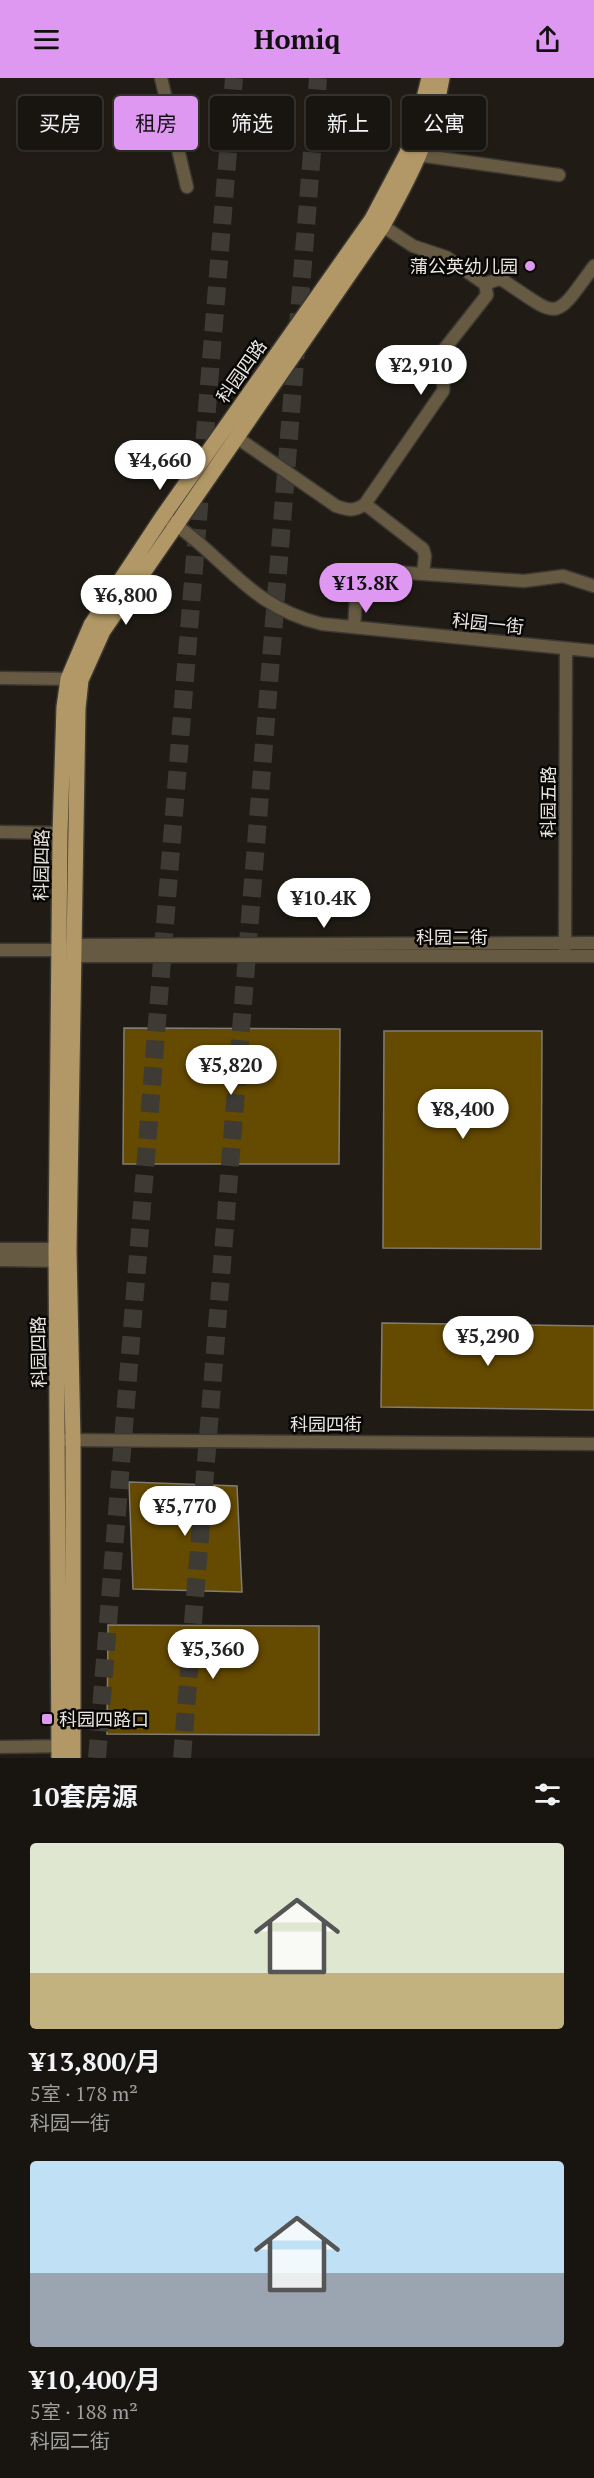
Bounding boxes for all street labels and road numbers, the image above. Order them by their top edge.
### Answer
street label: 科园四路 [211,335,271,407]
street label: 科园一街 [451,607,525,639]
street label: 科园五路 [536,766,560,838]
street label: 科园四路 [28,829,54,901]
street label: 科园二街 [416,925,488,949]
street label: 科园四路 [25,1316,51,1388]
street label: 科园四街 [290,1412,362,1436]

